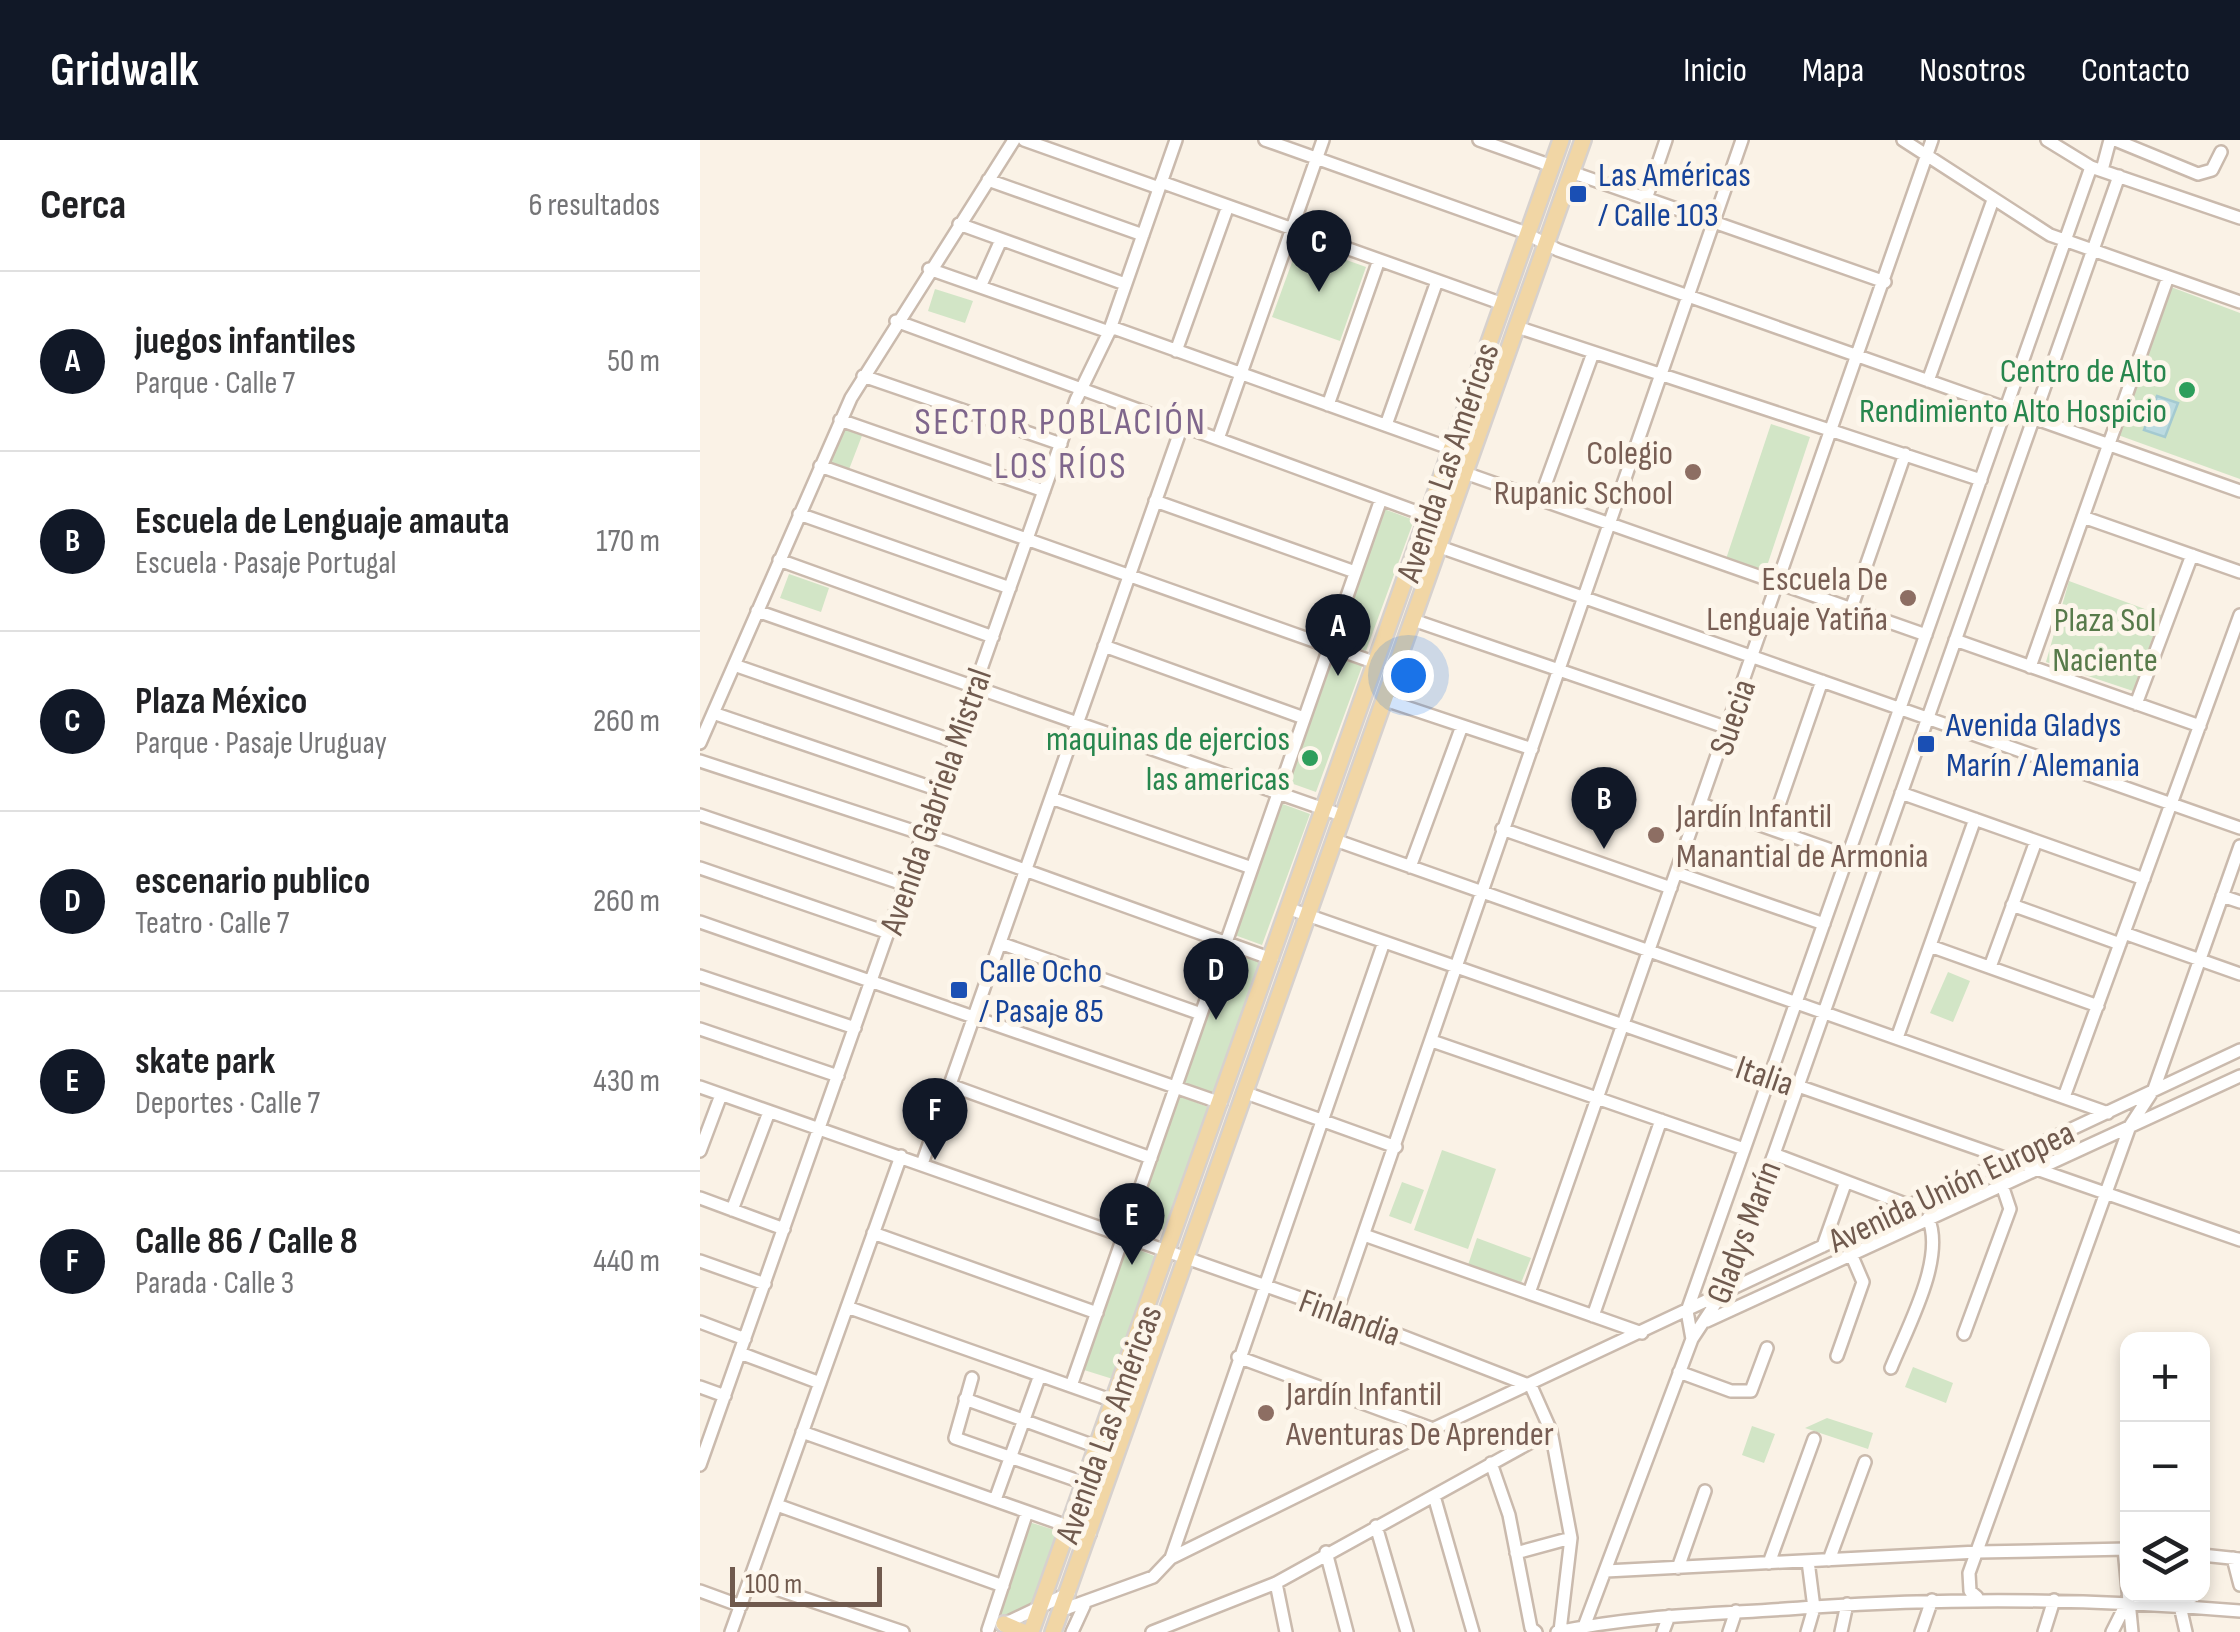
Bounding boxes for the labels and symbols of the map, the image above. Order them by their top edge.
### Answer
place label: Las Américas / Calle 103 [1598,154,1751,237]
marker: Las Américas / Calle 103 [1567,183,1589,205]
pin: C [1286,210,1352,292]
street label: Avenida Las Américas [1387,337,1509,589]
place label: Centro de Alto Rendimiento Alto Hospicio [1859,350,2167,433]
marker: Centro de Alto Rendimiento Alto Hospicio [2176,379,2198,401]
district label: SECTOR POBLACIÓN LOS RÍOS [915,400,1207,489]
place label: Colegio Rupanic School [1494,432,1673,515]
marker: Colegio Rupanic School [1682,461,1704,483]
place label: Escuela De Lenguaje Yatiña [1706,558,1888,641]
marker: Escuela De Lenguaje Yatiña [1897,587,1919,609]
pin: A [1306,594,1370,676]
park label: Plaza Sol Naciente [2052,599,2158,682]
your location [1383,650,1434,701]
street label: Avenida Gabriela Mistral [870,663,1002,941]
street label: Suecia [1700,674,1766,761]
place label: Avenida Gladys Marín / Alemania [1945,704,2140,787]
place label: maquinas de ejercios las americas [1046,718,1290,801]
marker: Avenida Gladys Marín / Alemania [1915,733,1937,755]
marker: maquinas de ejercios las americas [1299,747,1321,769]
pin: B [1572,766,1636,849]
place label: Jardín Infantil Manantial de Armonia [1675,795,1929,878]
marker: Jardín Infantil Manantial de Armonia [1645,824,1667,846]
pin: D [1184,938,1248,1020]
place label: Calle Ocho / Pasaje 85 [979,950,1104,1033]
marker: Calle Ocho / Pasaje 85 [948,979,970,1001]
street label: Italia [1730,1047,1799,1106]
pin: F [902,1078,968,1160]
street label: Avenida Unión Europea [1821,1112,2081,1263]
street label: Gladys Marín [1698,1155,1791,1310]
pin: E [1100,1182,1164,1265]
street label: Finlandia [1293,1280,1406,1357]
street label: Avenida Las Américas [1046,1300,1172,1550]
place label: Jardín Infantil Aventuras De Aprender [1285,1373,1554,1456]
marker: Jardín Infantil Aventuras De Aprender [1255,1402,1277,1424]
scale bar [730,1562,882,1606]

